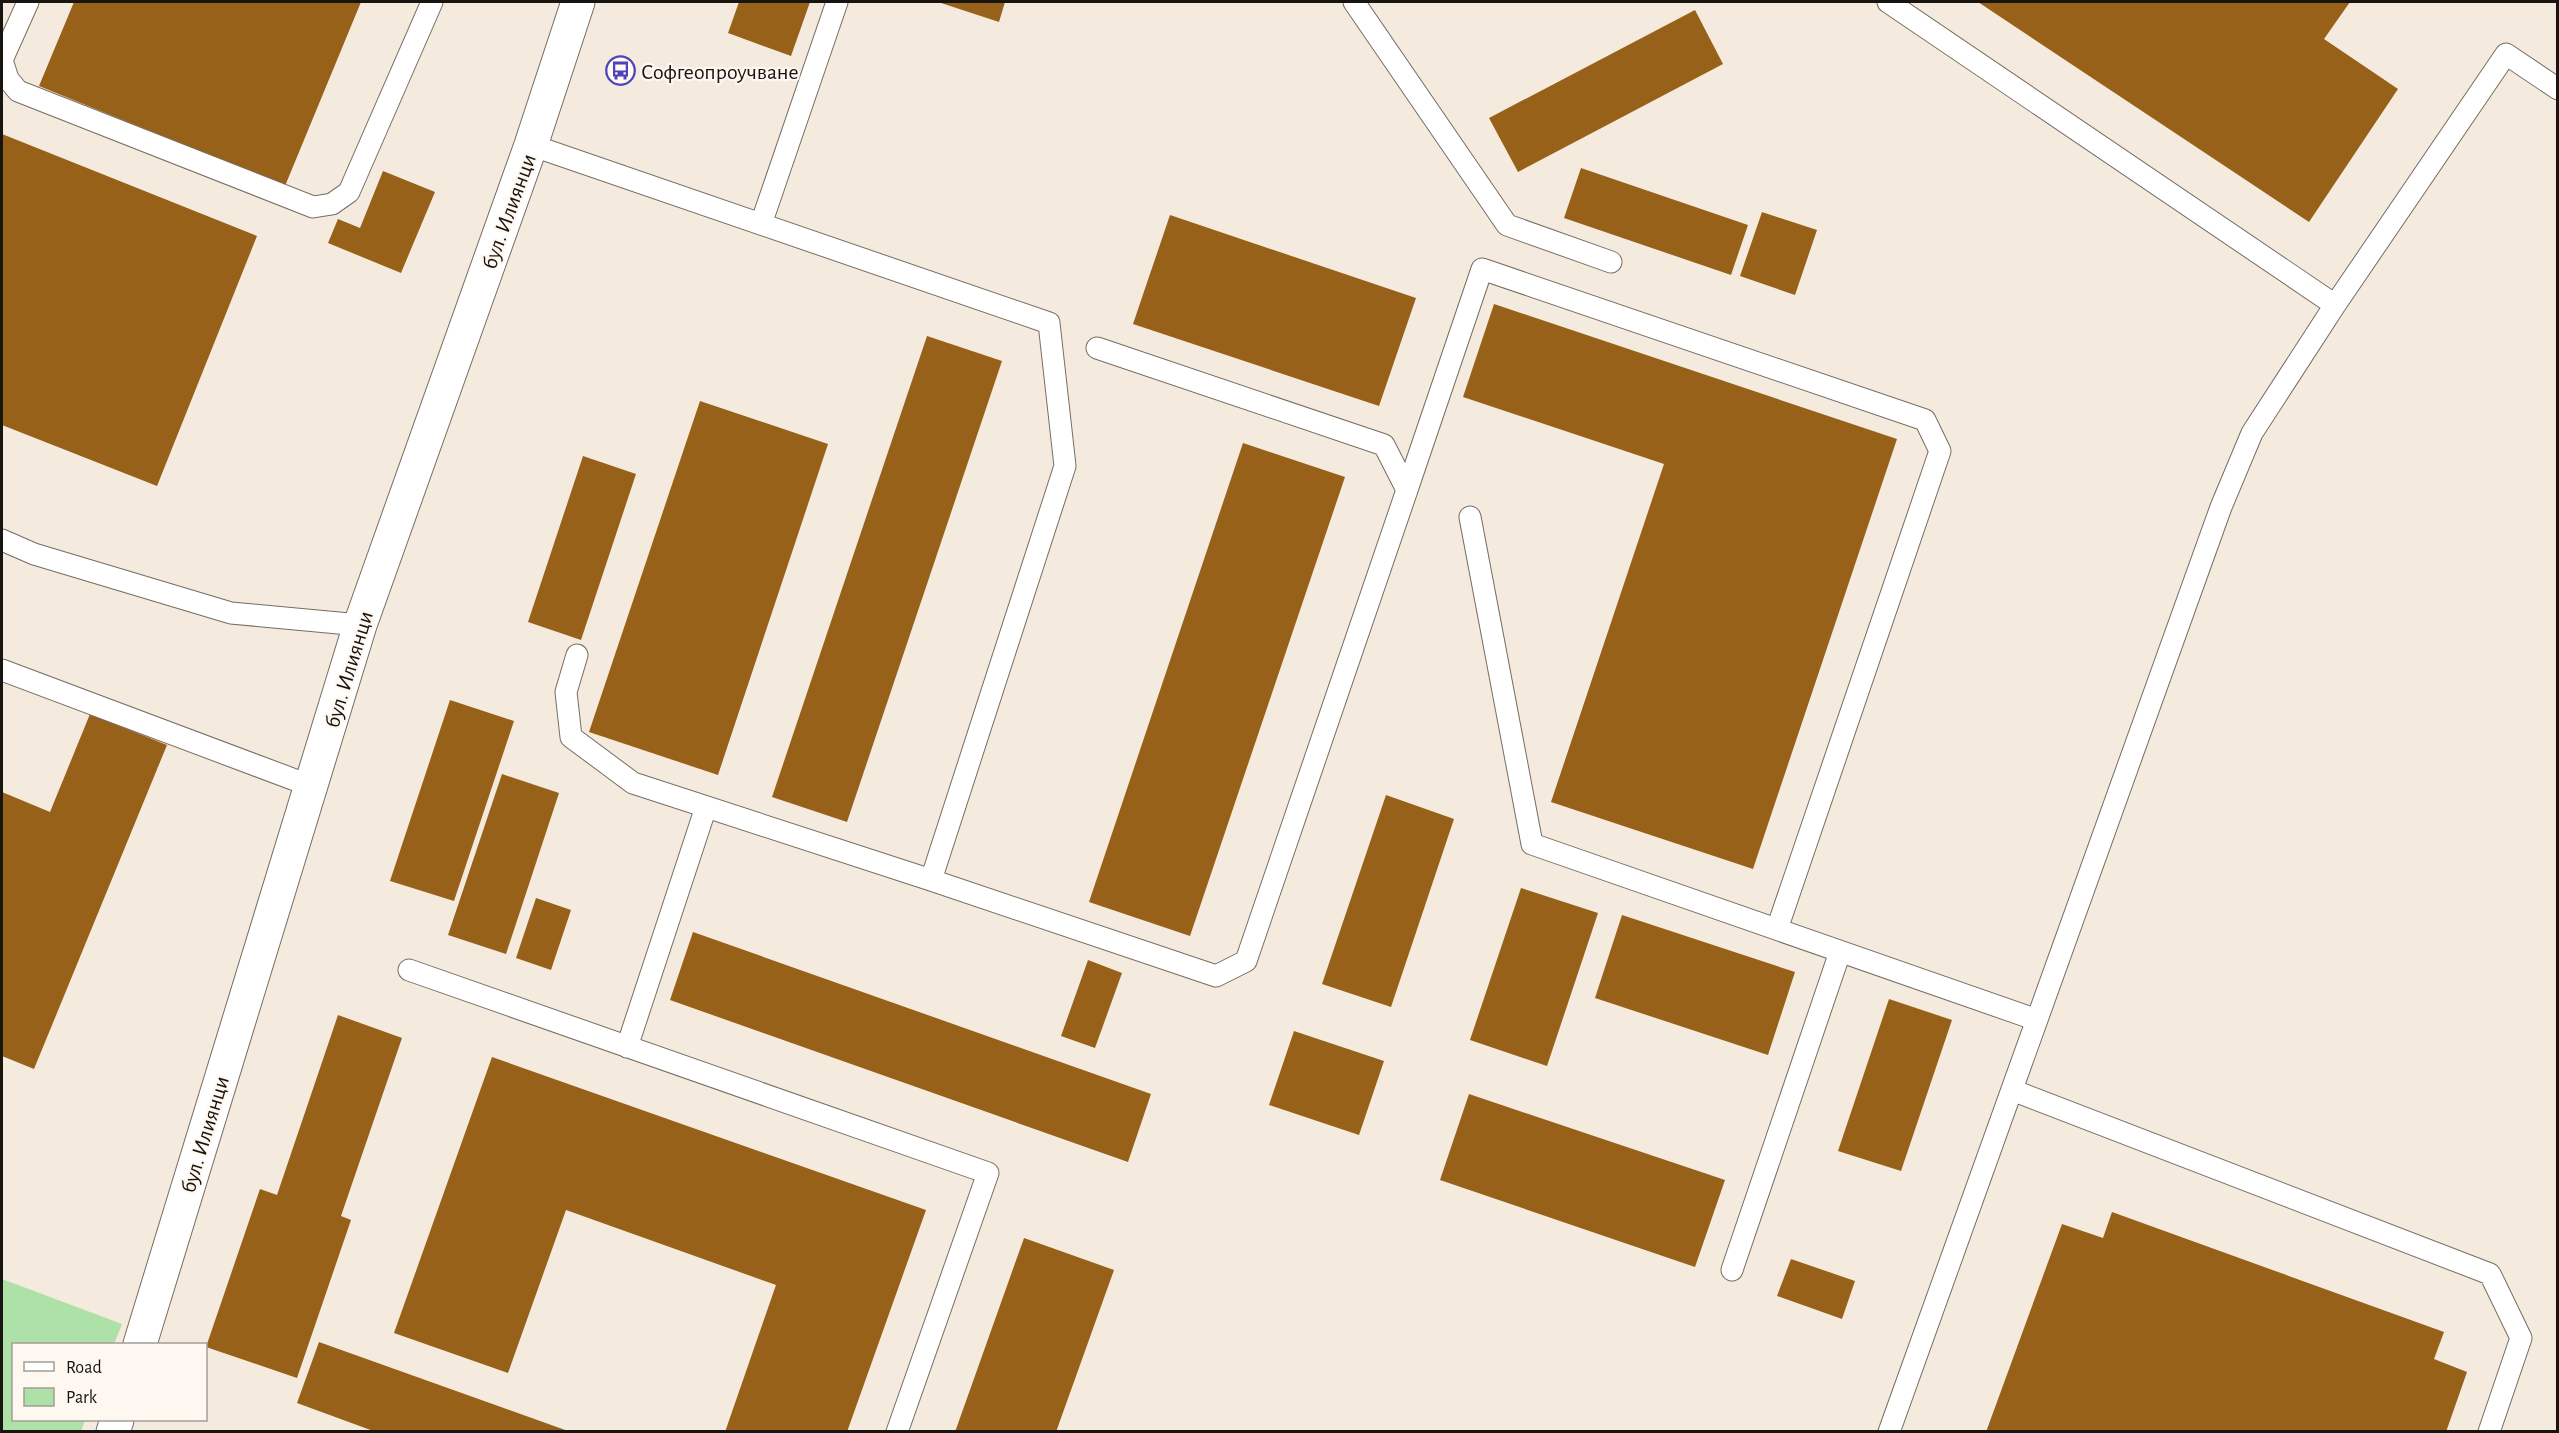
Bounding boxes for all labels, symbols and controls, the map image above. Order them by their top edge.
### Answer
bus stop icon: Софгеопроучване [604,55,636,87]
place label: Софгеопроучване [641,61,799,83]
street label: бул. Илиянци [478,151,540,272]
street label: бул. Илиянци [321,608,377,730]
street label: бул. Илиянци [177,1073,233,1195]
legend [12,1343,207,1421]
text: Road [66,1359,102,1377]
text: Park [66,1389,98,1407]

